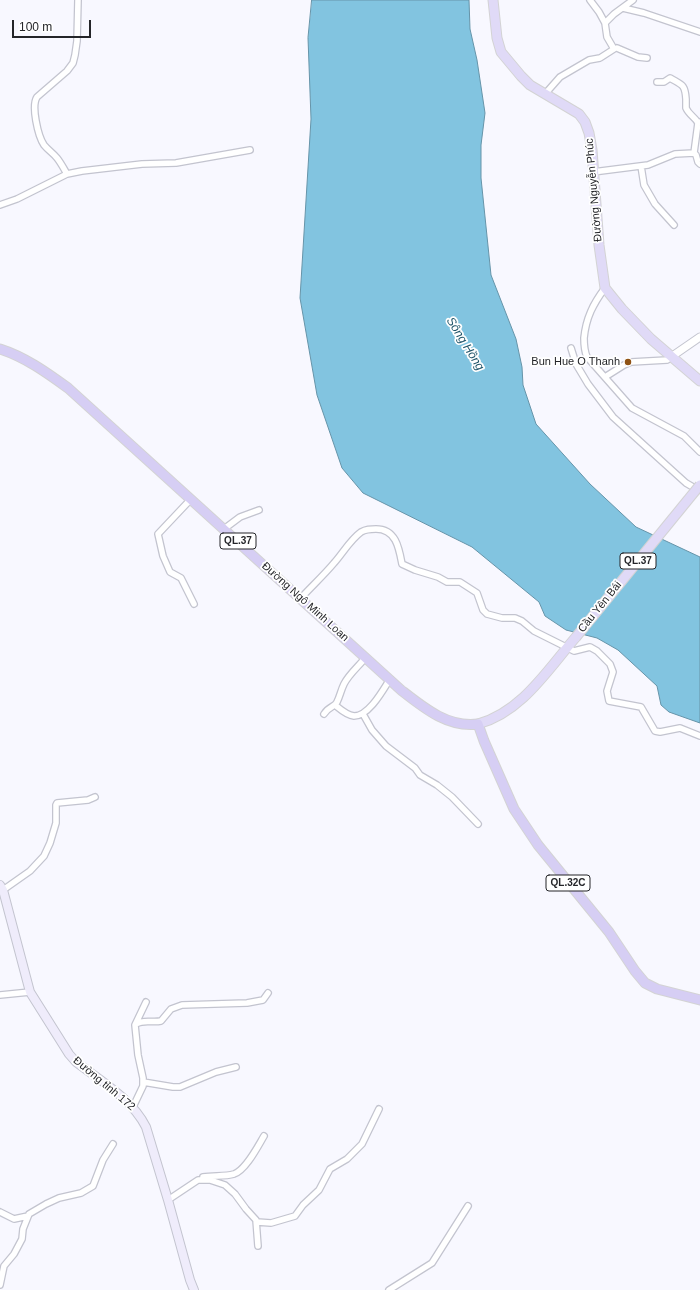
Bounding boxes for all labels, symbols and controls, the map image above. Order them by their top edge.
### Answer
scale bar [14,12,93,38]
text: 100 m [19,20,52,34]
street label: Đường Nguyễn Phúc [583,138,605,242]
water label: Sông Hồng [443,315,487,373]
place label: Bun Hue O Thanh [531,355,620,369]
marker: Bun Hue O Thanh [623,357,633,367]
road number: QL.37 [220,533,256,549]
road number: QL.37 [620,553,656,569]
street label: Đường Ngô Minh Loan [259,559,351,645]
street label: Cầu Yên Bái [575,579,625,635]
road number: QL.32C [546,875,590,891]
street label: Đường tỉnh 172 [70,1054,138,1114]

